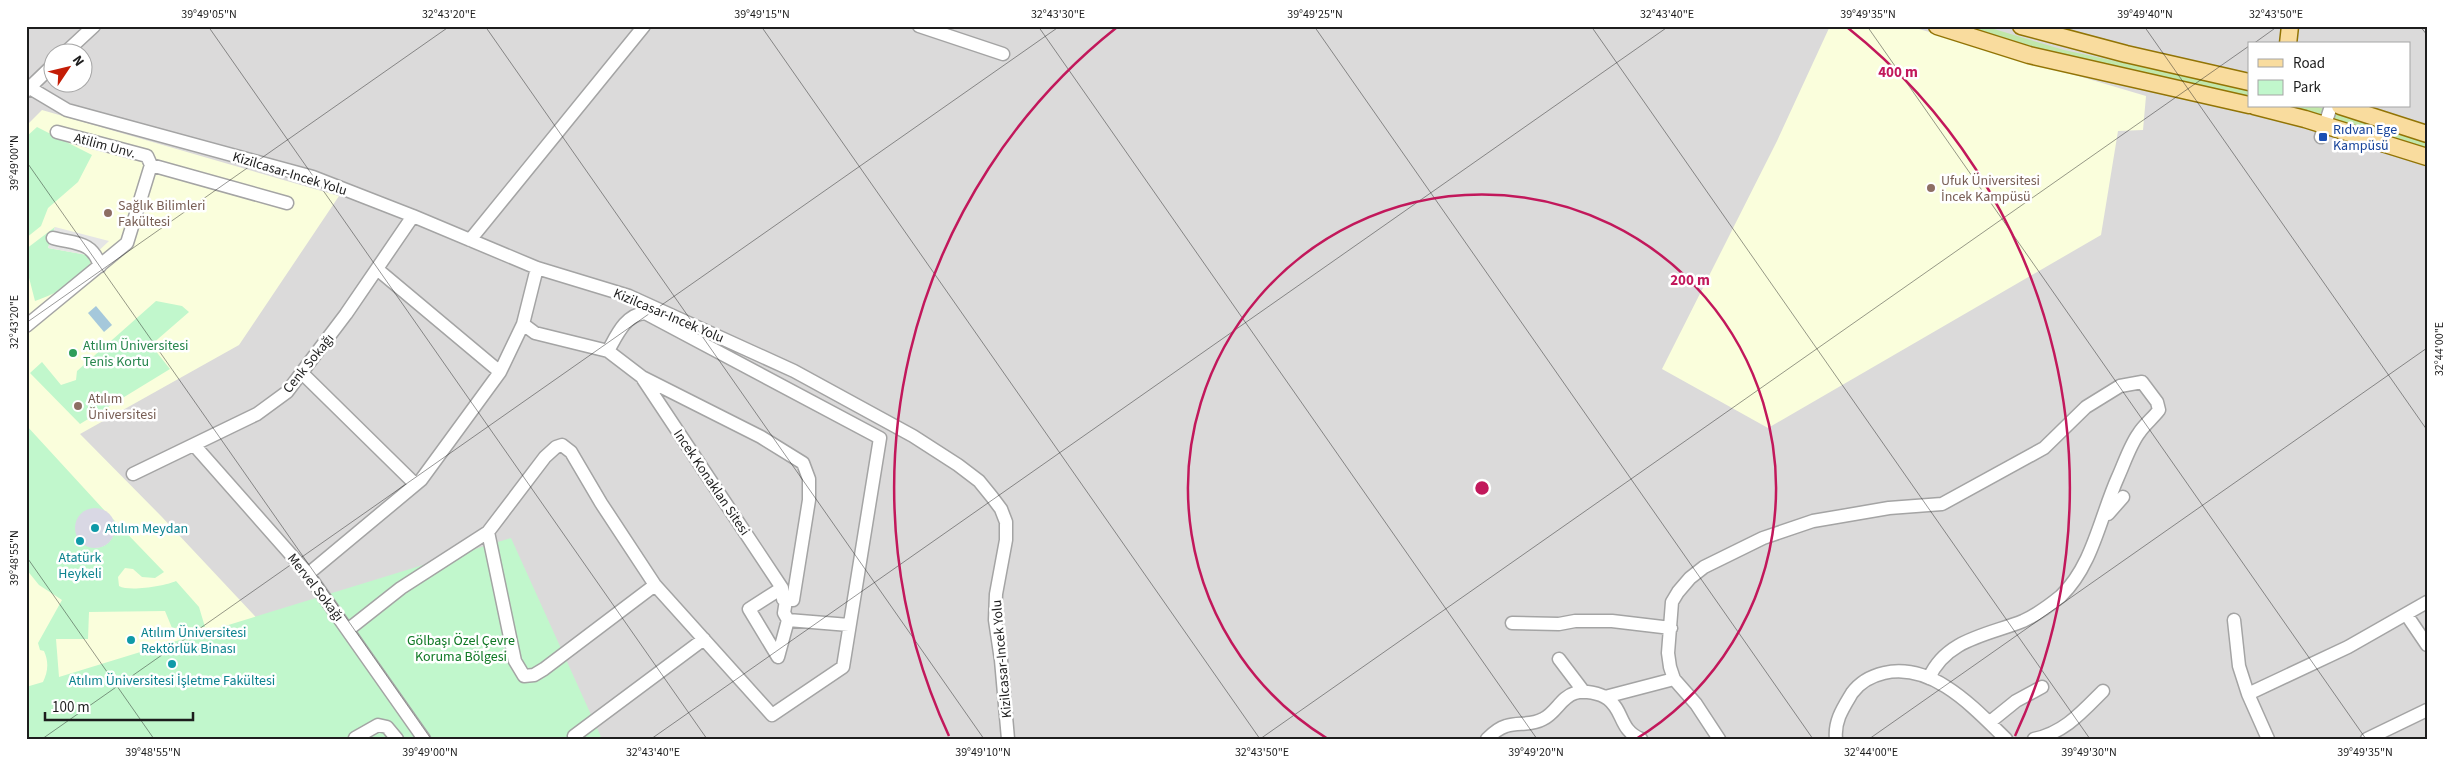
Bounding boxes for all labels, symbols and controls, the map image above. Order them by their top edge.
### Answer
text: 39°49'05"N [181,6,237,23]
text: 32°43'20"E [422,6,476,23]
text: 39°49'15"N [734,6,790,23]
text: 32°43'30"E [1031,6,1085,23]
text: 39°49'25"N [1287,6,1343,23]
text: 32°43'40"E [1640,6,1694,23]
text: 39°49'35"N [1840,6,1896,23]
text: 39°49'40"N [2117,6,2173,23]
text: 32°43'50"E [2249,6,2303,23]
north arrow [42,42,92,92]
legend [2248,42,2410,108]
text: N [67,52,89,71]
text: Road [2293,53,2325,74]
text: 400 m [1878,62,1918,83]
text: Park [2293,77,2322,98]
place label: Rıdvan Ege Kampüsü [2333,120,2397,156]
street label: Atilim Unv. [72,128,138,164]
marker: Rıdvan Ege Kampüsü [2317,131,2329,143]
text: 39°49'00"N [6,135,23,191]
street label: Kizilcasar-Incek Yolu [230,147,349,201]
place label: Ufuk Üniversitesi İncek Kampüsü [1941,171,2040,207]
marker: Ufuk Üniversitesi İncek Kampüsü [1925,182,1937,194]
place label: Sağlık Bilimleri Fakültesi [118,196,205,232]
marker: Sağlık Bilimleri Fakültesi [102,207,114,219]
text: 200 m [1670,270,1710,291]
street label: Kizilcasar-Incek Yolu [610,284,727,348]
text: 32°43'20"E [6,295,23,349]
text: 32°44'00"E [2431,322,2448,376]
street label: Cenk Sokağı [278,329,339,398]
place label: Atılım Üniversitesi Tenis Kortu [83,336,189,372]
marker: Atılım Üniversitesi Tenis Kortu [67,347,79,359]
place label: Atılım Üniversitesi [88,389,156,425]
marker: Atılım Üniversitesi [72,400,84,412]
street label: Incek Konaklan Sitesi [668,426,754,540]
centre of rings [1473,479,1491,497]
place label: Atılım Meydan [105,519,188,539]
marker: Atılım Meydan [89,522,101,534]
text: 39°48'55"N [6,530,23,586]
marker: Atatürk Heykeli [74,535,86,547]
place label: Atatürk Heykeli [58,548,102,584]
street label: Mervel Sokağı [282,549,348,626]
street label: Kizilcasar-Incek Yolu [987,599,1017,719]
place label: Atılım Üniversitesi Rektörlük Binası [141,623,247,659]
park label: Gölbaşı Özel Çevre Koruma Bölgesi [407,631,515,667]
marker: Atılım Üniversitesi Rektörlük Binası [125,634,137,646]
marker: Atılım Üniversitesi İşletme Fakültesi [166,658,178,670]
place label: Atılım Üniversitesi İşletme Fakültesi [69,671,275,691]
scale bar [45,690,192,722]
text: 100 m [52,697,90,718]
text: 39°48'55"N [125,744,181,761]
text: 39°49'00"N [402,744,458,761]
text: 32°43'40"E [626,744,680,761]
text: 39°49'10"N [955,744,1011,761]
text: 32°43'50"E [1235,744,1289,761]
text: 39°49'20"N [1508,744,1564,761]
text: 32°44'00"E [1844,744,1898,761]
text: 39°49'30"N [2061,744,2117,761]
text: 39°49'35"N [2337,744,2393,761]

